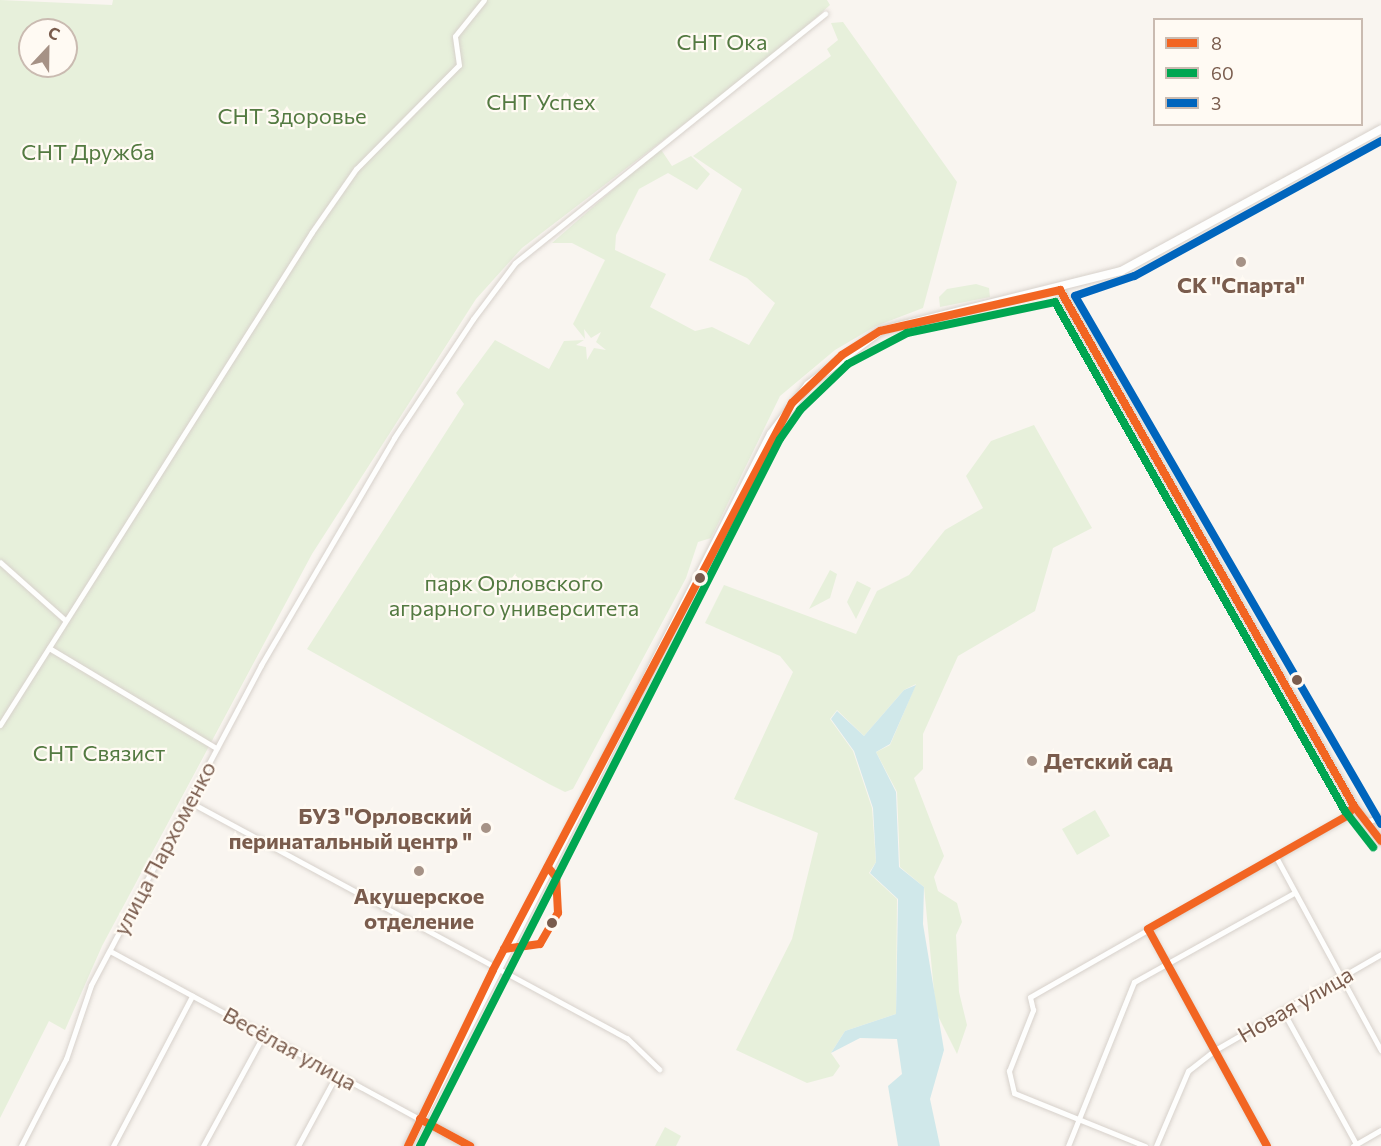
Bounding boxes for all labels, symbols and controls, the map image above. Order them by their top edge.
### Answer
north arrow [18,18,78,78]
legend [1153,18,1363,126]
text: С [46,22,63,44]
park label: СНТ Ока [676,29,768,55]
text: 8 [1211,32,1222,54]
text: 60 [1211,62,1234,84]
park label: СНТ Успех [486,89,596,115]
text: 3 [1211,92,1221,114]
park label: СНТ Здоровье [217,103,367,129]
park label: СНТ Дружба [21,139,155,165]
marker: СК "Спарта" [1234,255,1248,269]
place label: СК "Спарта" [1177,272,1305,298]
park label: парк Орловского аграрного университета [389,569,639,620]
unlabelled marker [694,572,706,584]
unlabelled marker [1291,674,1303,686]
park label: СНТ Связист [33,740,165,766]
place label: Детский сад [1044,748,1173,774]
marker: Детский сад [1025,754,1039,768]
street label: улица Пархоменко [107,757,221,939]
place label: БУЗ "Орловский перинатальный центр " [229,802,472,854]
marker: БУЗ "Орловский перинатальный центр " [477,819,495,837]
marker: Акушерское отделение [410,862,428,880]
place label: Акушерское отделение [354,882,484,933]
unlabelled marker [546,917,558,929]
street label: Новая улица [1233,960,1357,1048]
street label: Весёлая улица [219,1000,361,1096]

